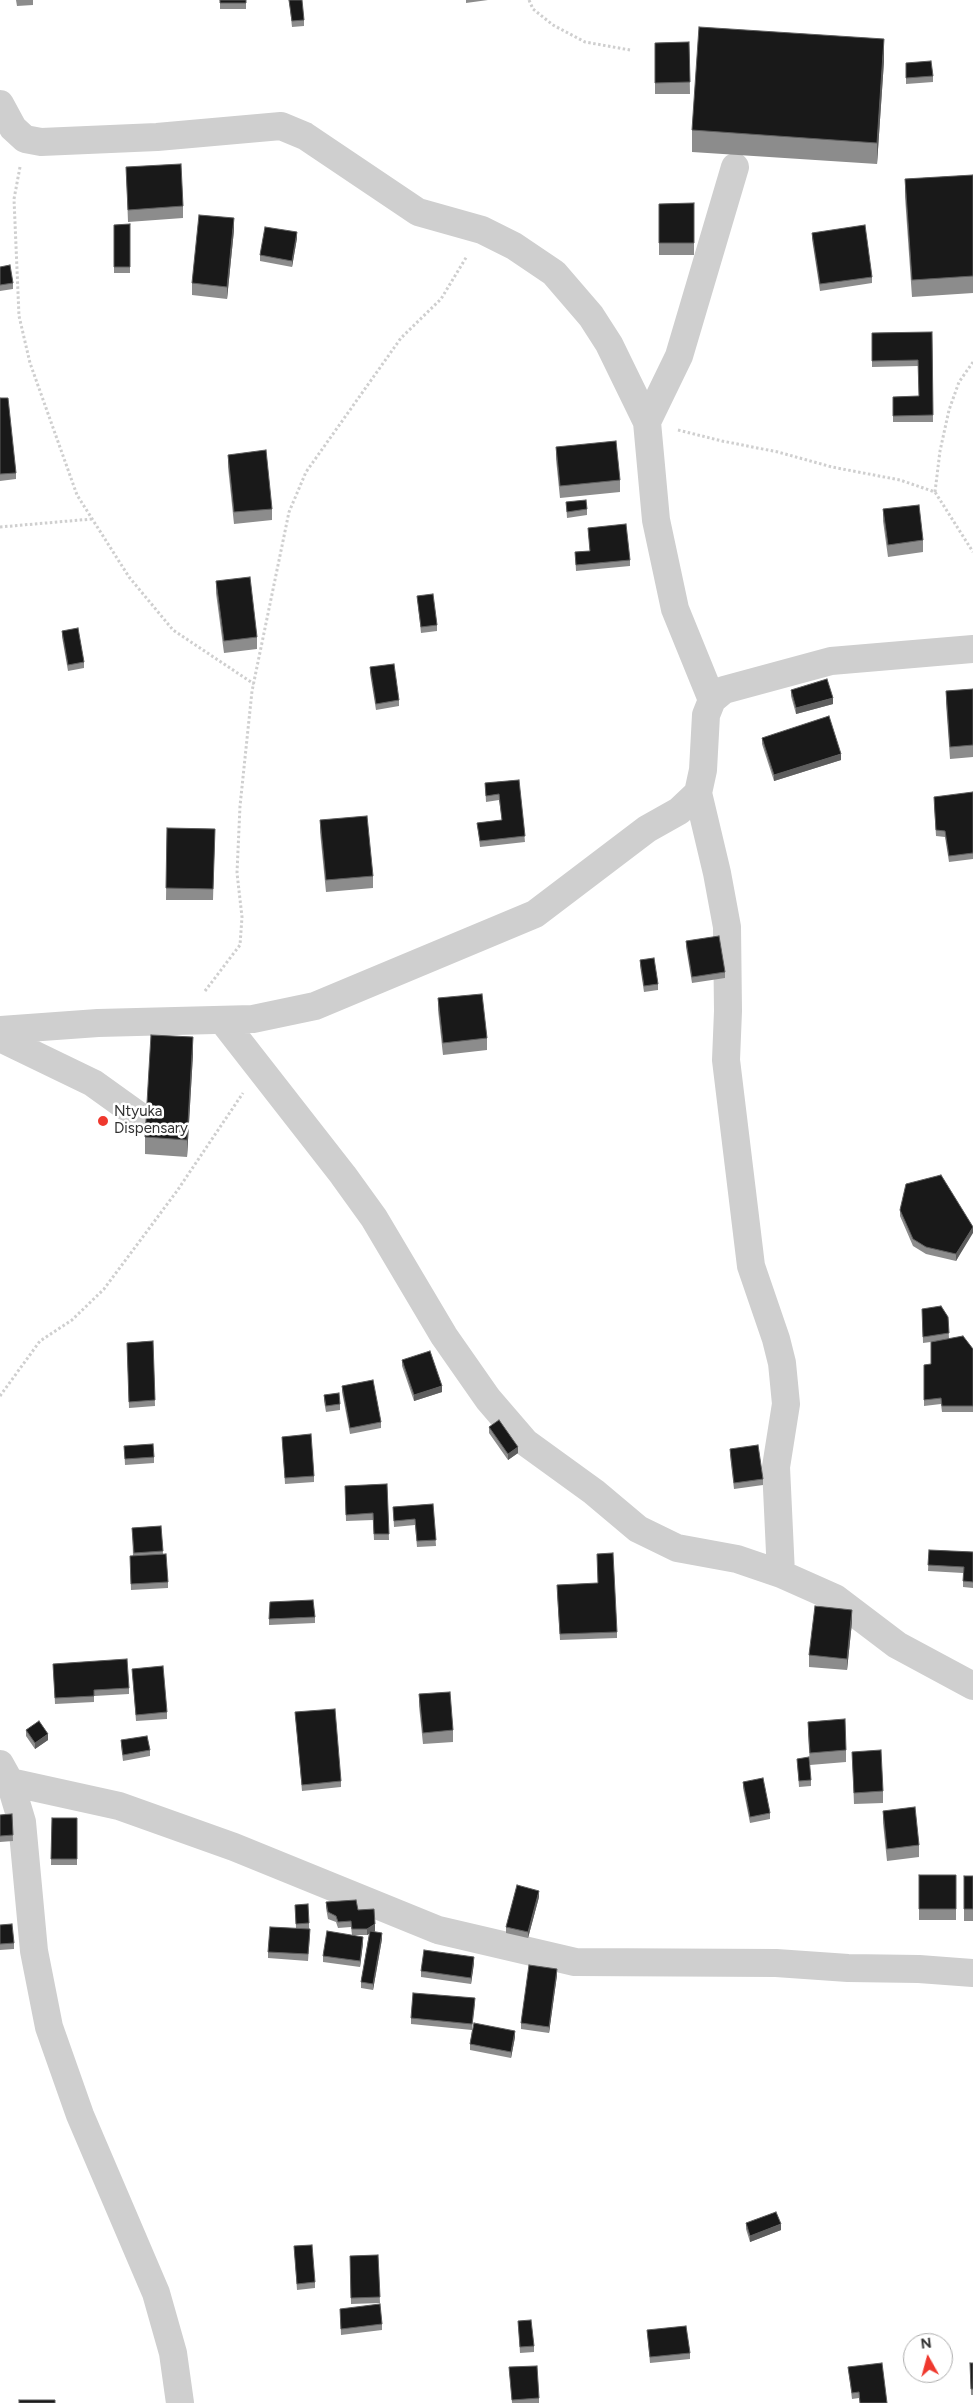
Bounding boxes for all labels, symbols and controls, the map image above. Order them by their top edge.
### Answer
place label: Ntyuka Dispensary [114,1103,188,1138]
marker: Ntyuka Dispensary [96,1114,110,1128]
north arrow [903,2333,953,2383]
text: N [920,2335,933,2353]

